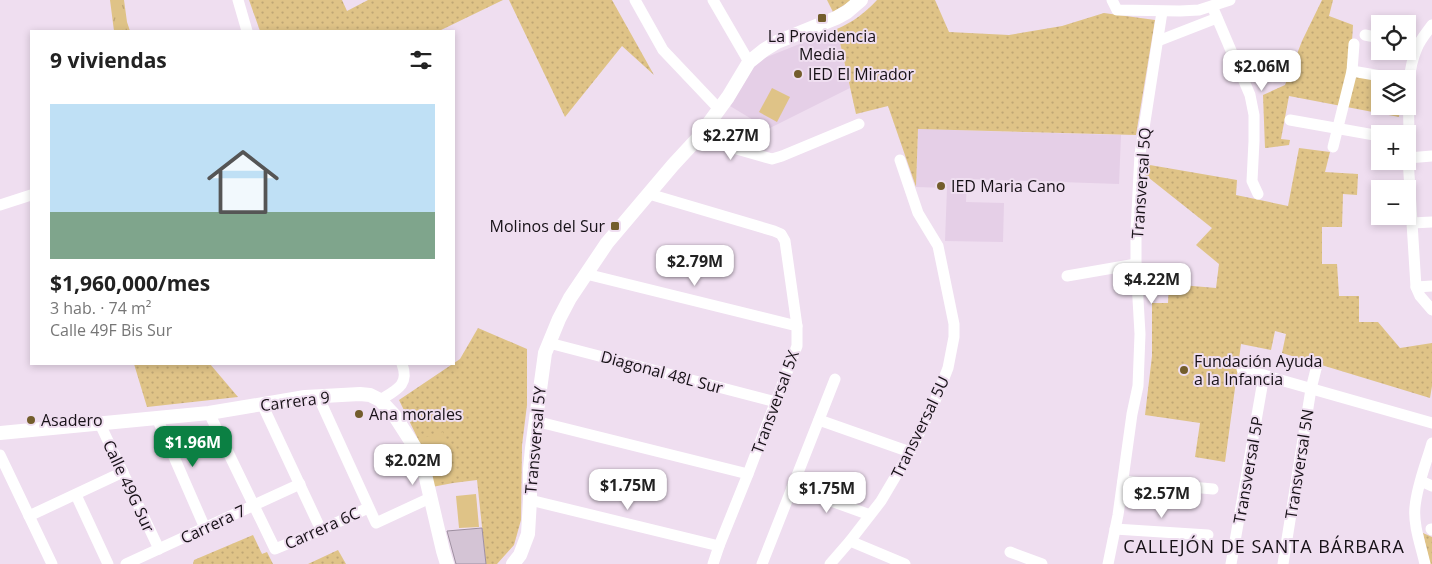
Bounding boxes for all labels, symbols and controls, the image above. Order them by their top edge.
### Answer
marker: La Providencia Media [816,12,828,24]
map controls [1371,15,1416,225]
button: locate [1371,15,1416,60]
place label: La Providencia Media [768,25,876,65]
text: 9 viviendas [50,46,167,74]
icon: filters [407,46,435,74]
pin: $2.06M [1221,49,1303,92]
text: $2.06M [1234,55,1290,77]
place label: IED El Mirador [808,63,914,85]
marker: IED El Mirador [792,68,804,80]
button: layers [1371,70,1416,115]
pin: $2.27M [690,119,772,161]
text: $2.27M [703,124,759,146]
button: + [1371,125,1416,170]
street label: Transversal 5Q [1126,127,1156,239]
icon: home [198,137,288,227]
place label: IED Maria Cano [951,175,1065,197]
marker: IED Maria Cano [935,180,947,192]
button: − [1371,180,1416,225]
place label: Molinos del Sur [490,215,605,237]
marker: Molinos del Sur [609,220,621,232]
pin: $2.79M [654,244,736,287]
text: $2.79M [667,250,723,272]
pin: $4.22M [1111,262,1193,305]
text: $4.22M [1124,268,1180,290]
text: $1,960,000/mes [50,269,210,297]
text: 3 hab. · 74 m² [50,297,151,319]
text: Calle 49F Bis Sur [50,319,172,341]
street label: Diagonal 48L Sur [598,345,726,399]
street label: Transversal 5X [746,347,804,457]
place label: Fundación Ayuda a la Infancia [1194,350,1322,390]
marker: Fundación Ayuda a la Infancia [1178,364,1190,376]
street label: Transversal 5U [886,372,954,482]
street label: Transversal 5Y [519,385,551,495]
street label: Carrera 9 [259,386,331,416]
place label: Ana morales [369,403,463,425]
street label: Transversal 5N [1279,407,1319,521]
marker: Ana morales [353,408,365,420]
place label: Asadero [41,409,103,431]
marker: Asadero [25,414,37,426]
street label: Transversal 5P [1228,415,1268,525]
pin: $1.96M [152,426,234,468]
text: $1.96M [165,431,221,453]
street label: Calle 49G Sur [98,436,160,536]
pin: $2.02M [372,444,454,486]
text: $2.02M [385,449,441,471]
pin: $1.75M [587,468,669,511]
pin: $1.75M [786,472,868,514]
text: $1.75M [600,474,656,496]
pin: $2.57M [1121,476,1203,519]
text: $1.75M [799,477,855,499]
text: $2.57M [1134,482,1190,504]
street label: Carrera 7 [177,499,249,549]
street label: Carrera 6C [281,502,363,554]
district label: CALLEJÓN DE SANTA BÁRBARA [1123,534,1405,558]

